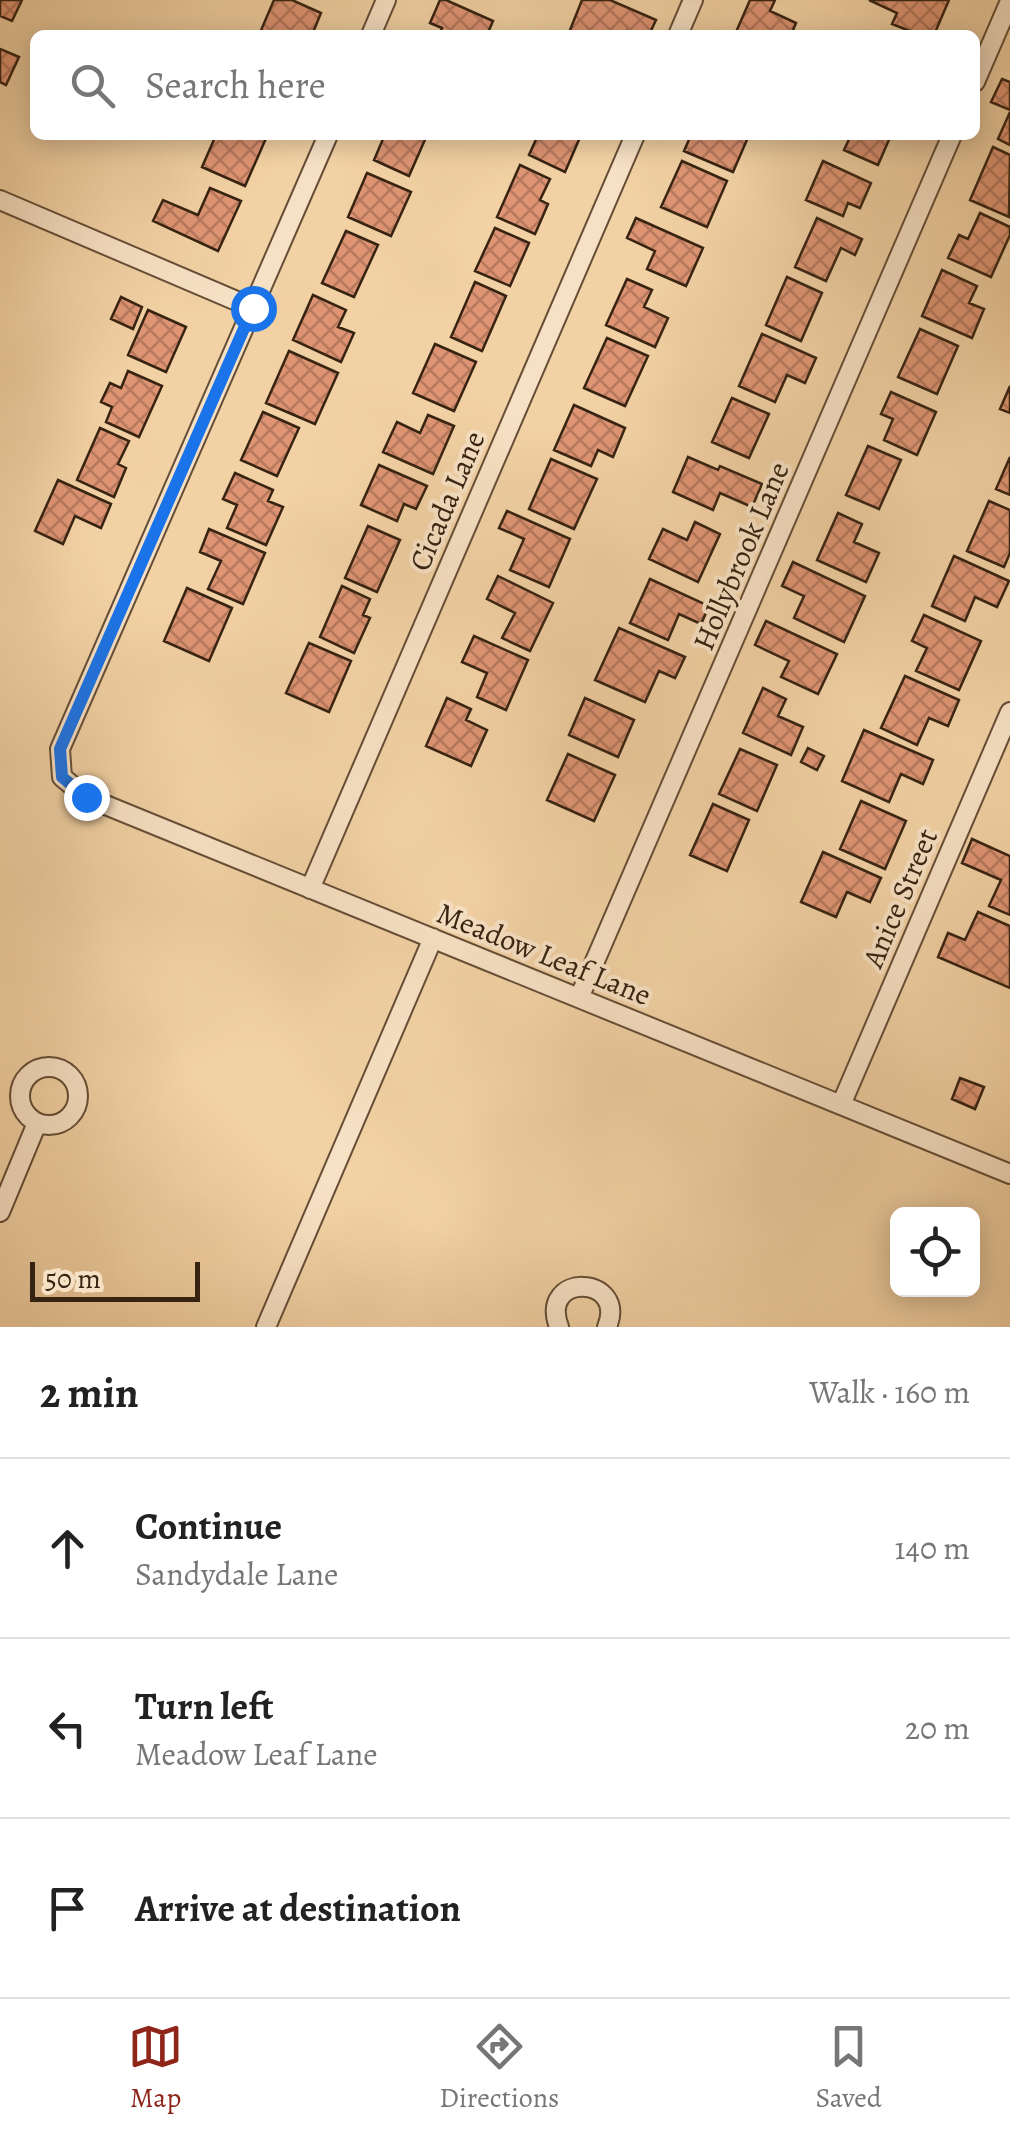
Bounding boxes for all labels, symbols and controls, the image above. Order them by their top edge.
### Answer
search box [30,30,980,140]
icon: search [65,58,120,113]
text: Search here [145,59,326,111]
route start [231,286,277,332]
street label: Cicada Lane [400,425,494,577]
street label: Hollybrook Lane [683,456,799,656]
route end [64,775,110,821]
street label: Anice Street [852,822,947,975]
street label: Meadow Leaf Lane [431,893,657,1015]
map controls [890,1207,980,1297]
button: locate [890,1207,980,1297]
scale bar [30,1257,200,1302]
text: 50 m [45,1260,101,1298]
text: 2 min [40,1364,139,1421]
text: Walk · 160 m [809,1370,970,1414]
text: Continue [135,1500,282,1552]
icon: ahead [40,1521,95,1576]
text: 140 m [895,1526,970,1570]
text: Sandydale Lane [135,1552,338,1596]
text: Turn left [135,1680,274,1732]
icon: left [40,1701,95,1756]
text: 20 m [905,1706,970,1750]
text: Meadow Leaf Lane [135,1732,378,1776]
icon: arrive [40,1881,95,1936]
text: Arrive at destination [135,1882,461,1934]
tab: Map [128,2019,183,2117]
tab: Directions [439,2019,559,2117]
tab: Saved [816,2019,882,2117]

